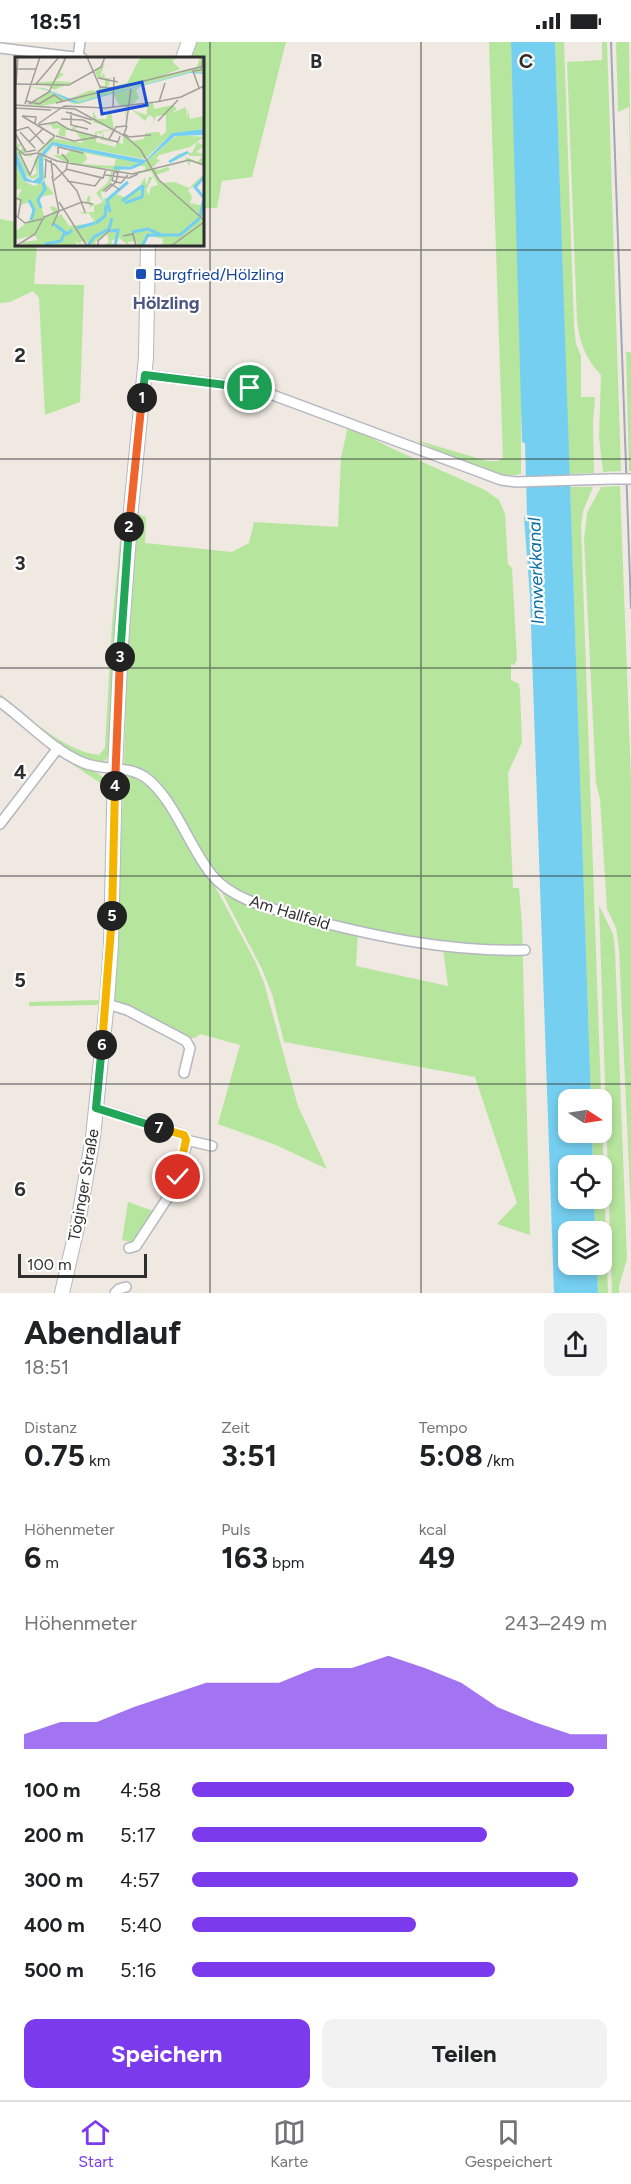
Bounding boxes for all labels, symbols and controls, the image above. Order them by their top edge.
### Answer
text: 18:51 [30,8,81,35]
text: B [310,49,322,73]
text: C [519,49,533,73]
inset map [15,57,204,246]
place label: Burgfried/Hölzling [153,265,284,284]
marker: Burgfried/Hölzling [134,267,148,281]
district label: Hölzling [132,292,200,314]
text: 2 [14,343,26,367]
pin [224,362,275,413]
icon: arrive [233,371,266,404]
pin: 1 [127,383,157,413]
text: 1 [139,388,145,407]
pin: 2 [114,512,144,542]
water label: Innwerkkanal [523,516,549,625]
text: 2 [124,517,134,536]
text: 3 [14,551,26,575]
pin: 3 [105,642,135,672]
text: 3 [116,647,124,666]
text: 4 [14,760,27,784]
pin: 4 [100,771,130,801]
text: 4 [110,776,120,795]
street label: Am Hallfeld [247,891,332,934]
pin: 5 [97,901,127,931]
text: 5 [107,906,117,925]
text: 5 [14,968,26,992]
pin: 6 [87,1030,117,1060]
text: 6 [97,1035,107,1054]
north arrow [558,1089,612,1143]
map controls [558,1089,612,1275]
pin: 7 [144,1113,174,1143]
text: 7 [155,1118,163,1137]
street label: Töginger Straße [64,1127,103,1243]
pin [152,1151,203,1202]
button: locate [558,1155,612,1209]
icon: check [161,1160,194,1193]
text: 6 [14,1177,26,1201]
button: layers [558,1221,612,1275]
scale bar [18,1251,147,1278]
text: 100 m [27,1255,72,1274]
text: Abendlauf [24,1313,181,1352]
button: share [544,1313,607,1376]
text: 18:51 [24,1355,69,1379]
text: Distanz [24,1418,77,1437]
text: Zeit [221,1418,250,1437]
text: Tempo [419,1418,468,1437]
text: 0.75 [24,1437,85,1474]
text: 3:51 [221,1437,277,1474]
text: 5:08 [419,1437,483,1474]
text: km [85,1451,110,1470]
text: /km [483,1451,514,1470]
text: Höhenmeter [24,1520,114,1539]
text: Puls [221,1520,250,1539]
text: kcal [419,1520,447,1539]
text: 6 [24,1539,41,1576]
text: 163 [221,1539,268,1576]
text: 49 [419,1539,455,1576]
text: m [41,1553,59,1572]
text: bpm [268,1553,304,1572]
text: Höhenmeter [24,1611,137,1635]
text: 243–249 m [505,1611,607,1635]
text: 100 m [24,1778,81,1802]
text: 4:58 [120,1778,161,1802]
text: 200 m [24,1823,84,1847]
text: 5:17 [120,1823,156,1847]
text: 300 m [24,1868,83,1892]
text: 4:57 [120,1868,160,1892]
text: 400 m [24,1913,85,1937]
text: 5:40 [120,1913,162,1937]
text: 500 m [24,1958,84,1982]
text: 5:16 [120,1958,156,1982]
button: Speichern [24,2019,310,2088]
button: Teilen [322,2019,607,2088]
tab: Start [78,2116,114,2171]
tab: Karte [270,2116,308,2171]
tab: Gespeichert [465,2116,553,2171]

